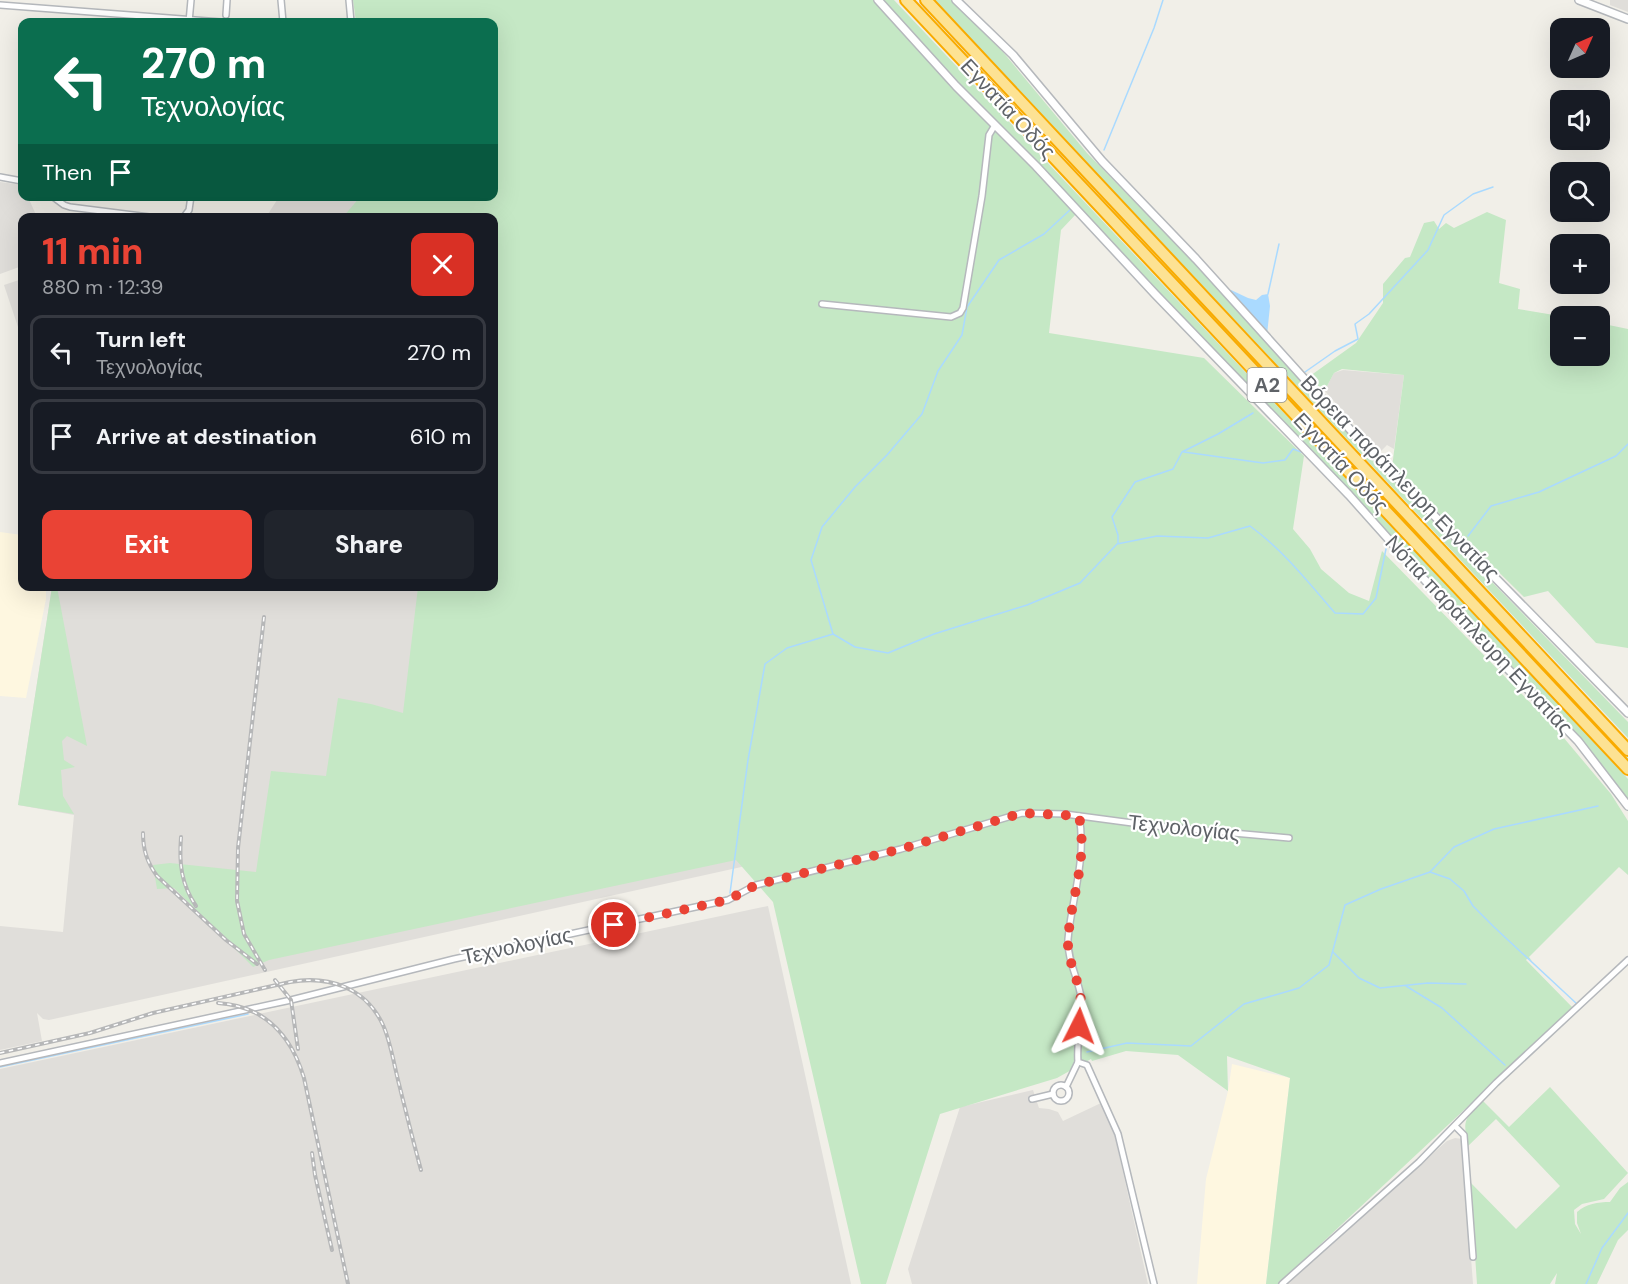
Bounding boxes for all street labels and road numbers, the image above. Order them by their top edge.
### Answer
street label: Εγνατία Οδός [954,53,1062,165]
road number: Α2 [1248,368,1286,402]
street label: Βόρεια παράπλευρη Εγνατίας [1294,369,1506,587]
street label: Εγνατία Οδός [1287,407,1395,519]
street label: Νότια παράπλευρη Εγνατίας [1379,529,1579,741]
street label: Τεχνολογίας [1127,808,1241,848]
street label: Τεχνολογίας [459,921,575,971]

